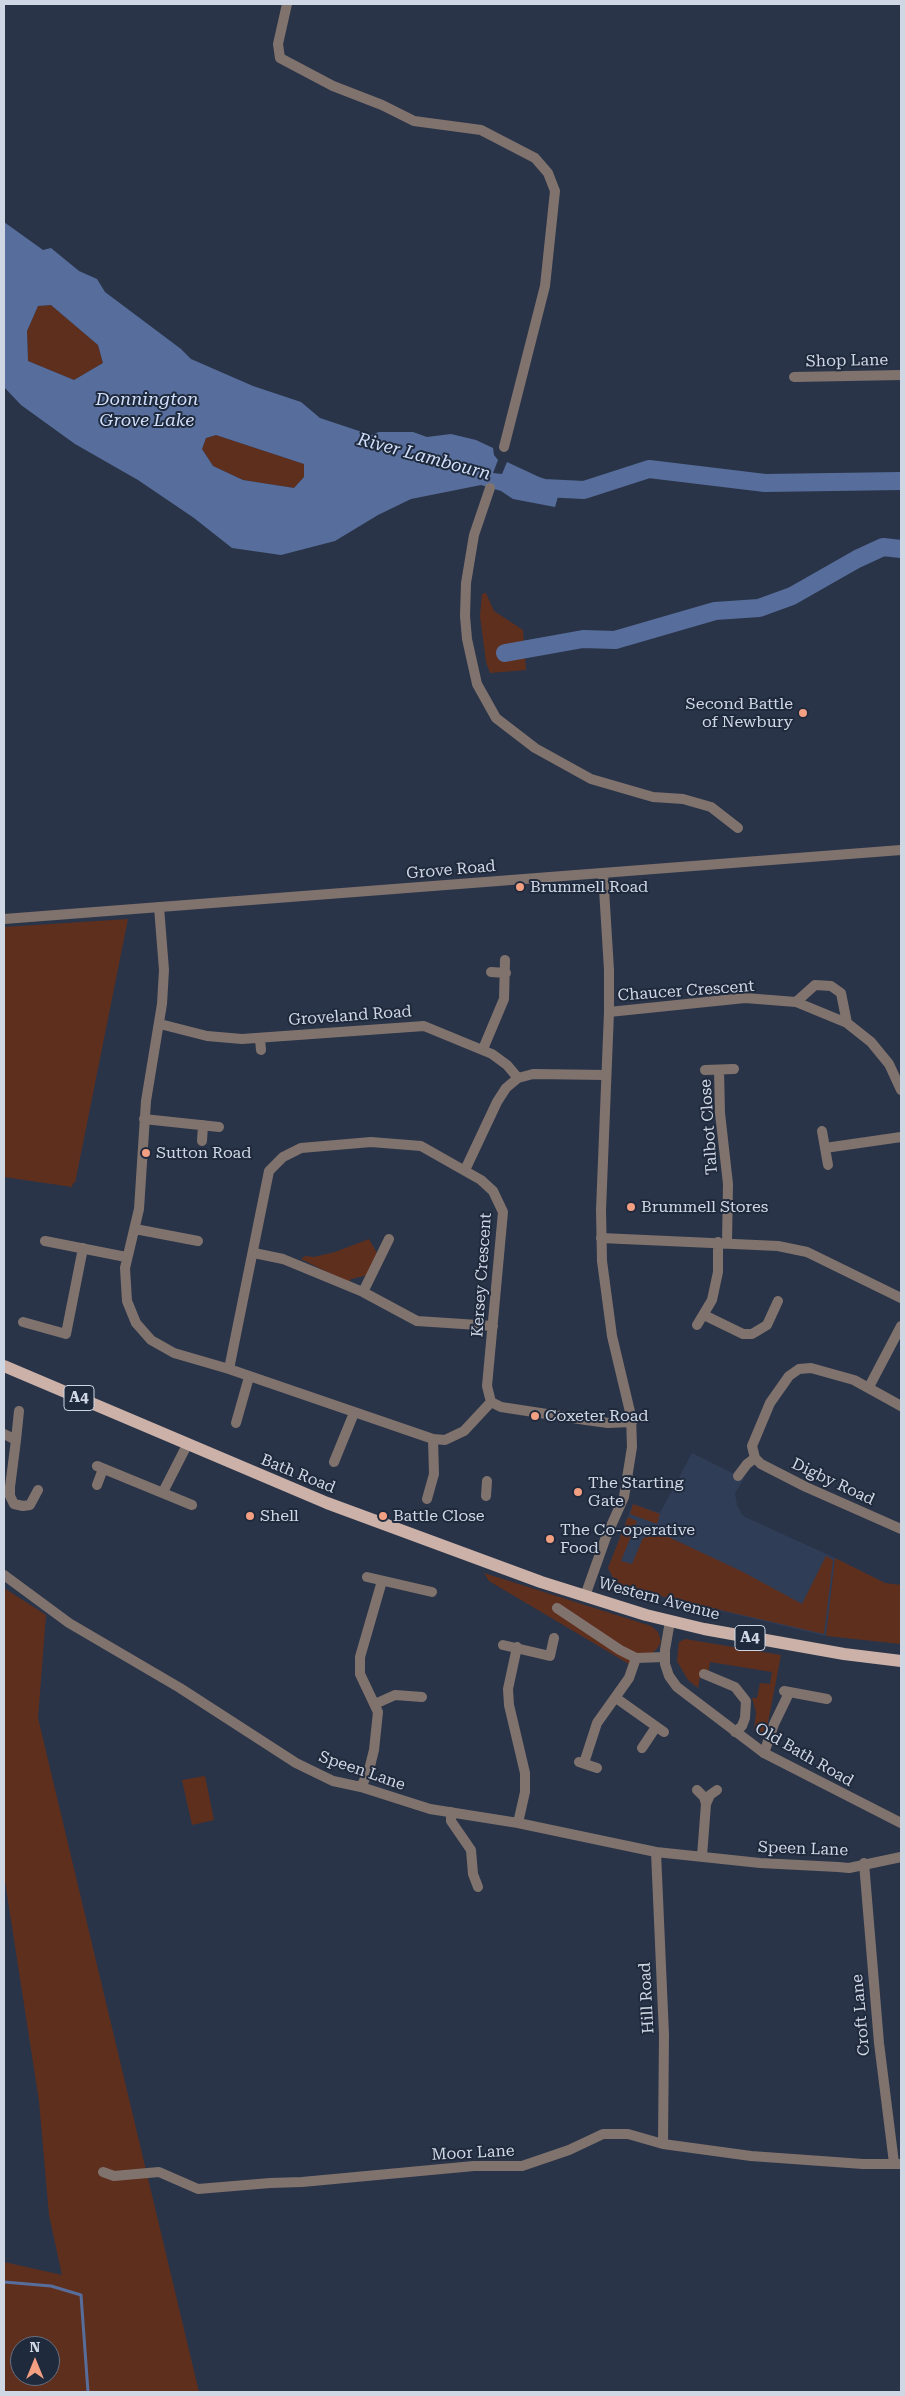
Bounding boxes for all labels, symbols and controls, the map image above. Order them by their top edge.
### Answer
street label: Shop Lane [806,351,888,371]
water label: Donnington Grove Lake [96,389,198,432]
water label: River Lambourn [355,429,493,485]
place label: Second Battle of Newbury [686,694,793,732]
marker: Second Battle of Newbury [797,707,809,719]
street label: Grove Road [406,857,496,883]
place label: Brummell Road [530,877,648,897]
marker: Brummell Road [514,881,526,893]
street label: Chaucer Crescent [617,977,755,1005]
street label: Groveland Road [288,1002,412,1030]
street label: Talbot Close [696,1078,722,1176]
place label: Sutton Road [156,1143,251,1163]
marker: Sutton Road [140,1147,152,1159]
place label: Brummell Stores [641,1197,768,1217]
marker: Brummell Stores [625,1201,637,1213]
street label: Kersey Crescent [468,1212,496,1338]
road number: A4 [64,1386,94,1410]
place label: Coxeter Road [545,1406,648,1426]
marker: Coxeter Road [529,1410,541,1422]
street label: Bath Road [258,1450,338,1498]
street label: Digby Road [788,1454,878,1510]
place label: The Starting Gate [588,1473,684,1511]
marker: The Starting Gate [572,1486,584,1498]
place label: Shell [260,1506,299,1526]
place label: Battle Close [393,1506,485,1526]
marker: Shell [244,1510,256,1522]
marker: Battle Close [377,1510,389,1522]
place label: The Co-operative Food [560,1520,695,1558]
marker: The Co-operative Food [544,1533,556,1545]
street label: Western Avenue [596,1574,722,1624]
road number: A4 [735,1626,765,1650]
street label: Old Bath Road [751,1719,857,1791]
street label: Speen Lane [316,1747,408,1795]
street label: Speen Lane [758,1838,848,1860]
street label: Hill Road [636,1962,658,2034]
street label: Croft Lane [848,1973,874,2057]
street label: Moor Lane [431,2141,515,2165]
north arrow [10,2336,60,2386]
text: N [30,2339,40,2355]

